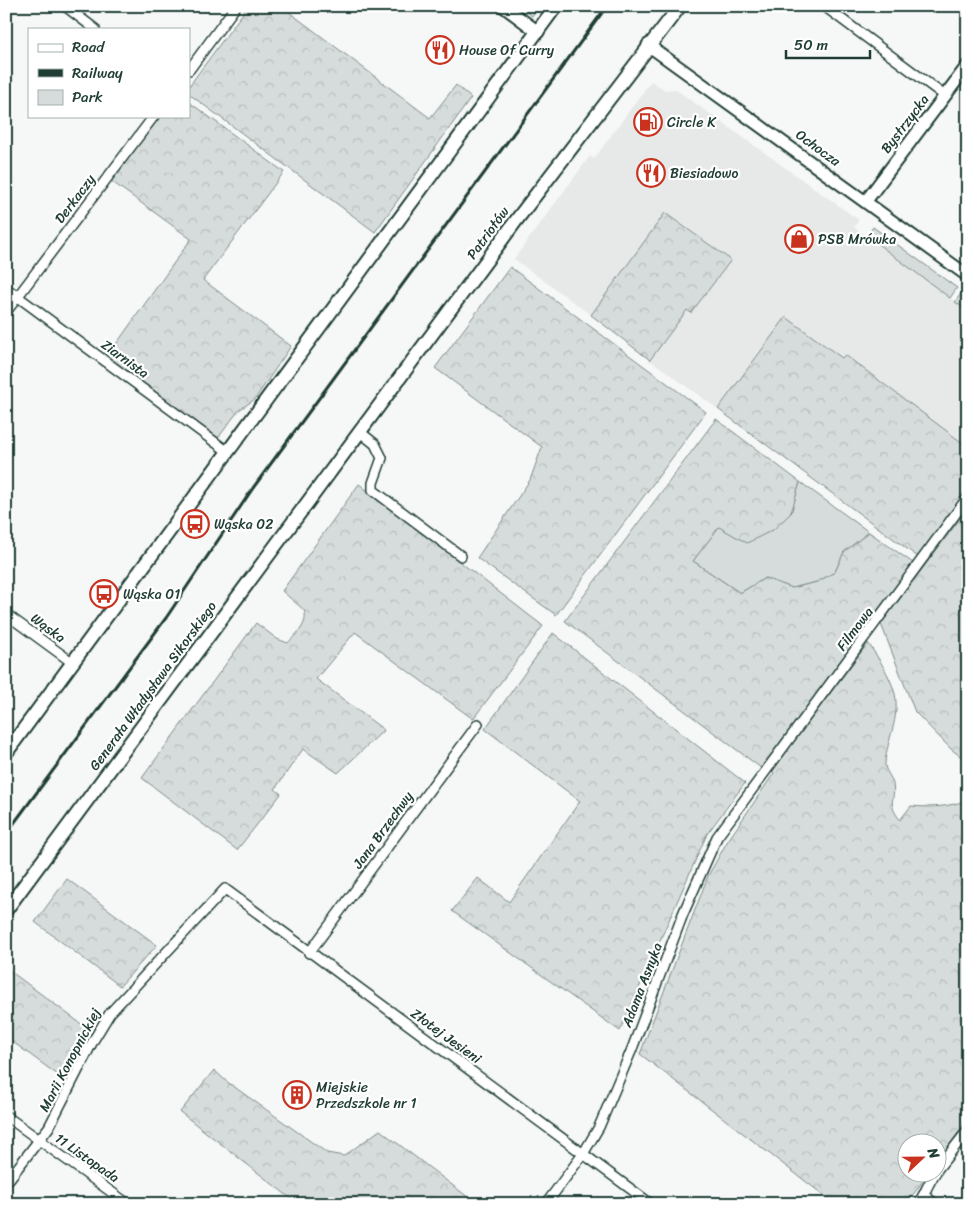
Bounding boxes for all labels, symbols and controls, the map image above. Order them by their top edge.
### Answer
legend [28,28,190,118]
scale bar [786,28,870,60]
text: 50 m [794,32,829,58]
text: Road [72,34,105,60]
restaurant icon: House Of Curry [425,35,455,65]
place label: House Of Curry [459,38,555,63]
text: Railway [72,60,123,86]
text: Park [72,84,103,110]
street label: Bystrzycka [874,89,936,159]
fuel station icon: Circle K [633,107,663,137]
place label: Circle K [667,110,717,135]
street label: Ochocza [790,123,847,174]
restaurant icon: Biesiadowo [636,158,666,188]
place label: Biesiadowo [670,161,738,186]
street label: Derkaczy [48,168,102,229]
street label: Patriotów [460,201,516,265]
shop icon: PSB Mrówka [784,224,814,254]
place label: PSB Mrówka [818,227,896,252]
street label: Ziarnista [96,333,154,385]
bus stop icon: Wąska 02 [180,509,210,539]
place label: Wąska 02 [214,512,273,537]
bus stop icon: Wąska 01 [89,579,119,609]
place label: Wąska 01 [123,582,180,607]
street label: Generała Władysława Sikorskiego [83,596,223,776]
street label: Filmowa [830,601,880,657]
street label: Wąska [25,606,71,650]
street label: Jana Brzechwy [346,785,420,875]
street label: Adama Asnyka [614,939,670,1032]
street label: Złotej Jesieni [405,1001,488,1071]
street label: Marii Konopnickiej [32,1003,108,1116]
place label: Miejskie Przedszkole nr 1 [316,1075,416,1116]
building icon: Miejskie Przedszkole nr 1 [282,1080,312,1110]
street label: 11 Listopada [49,1126,125,1190]
north arrow [896,1132,946,1182]
text: N [920,1143,947,1163]

